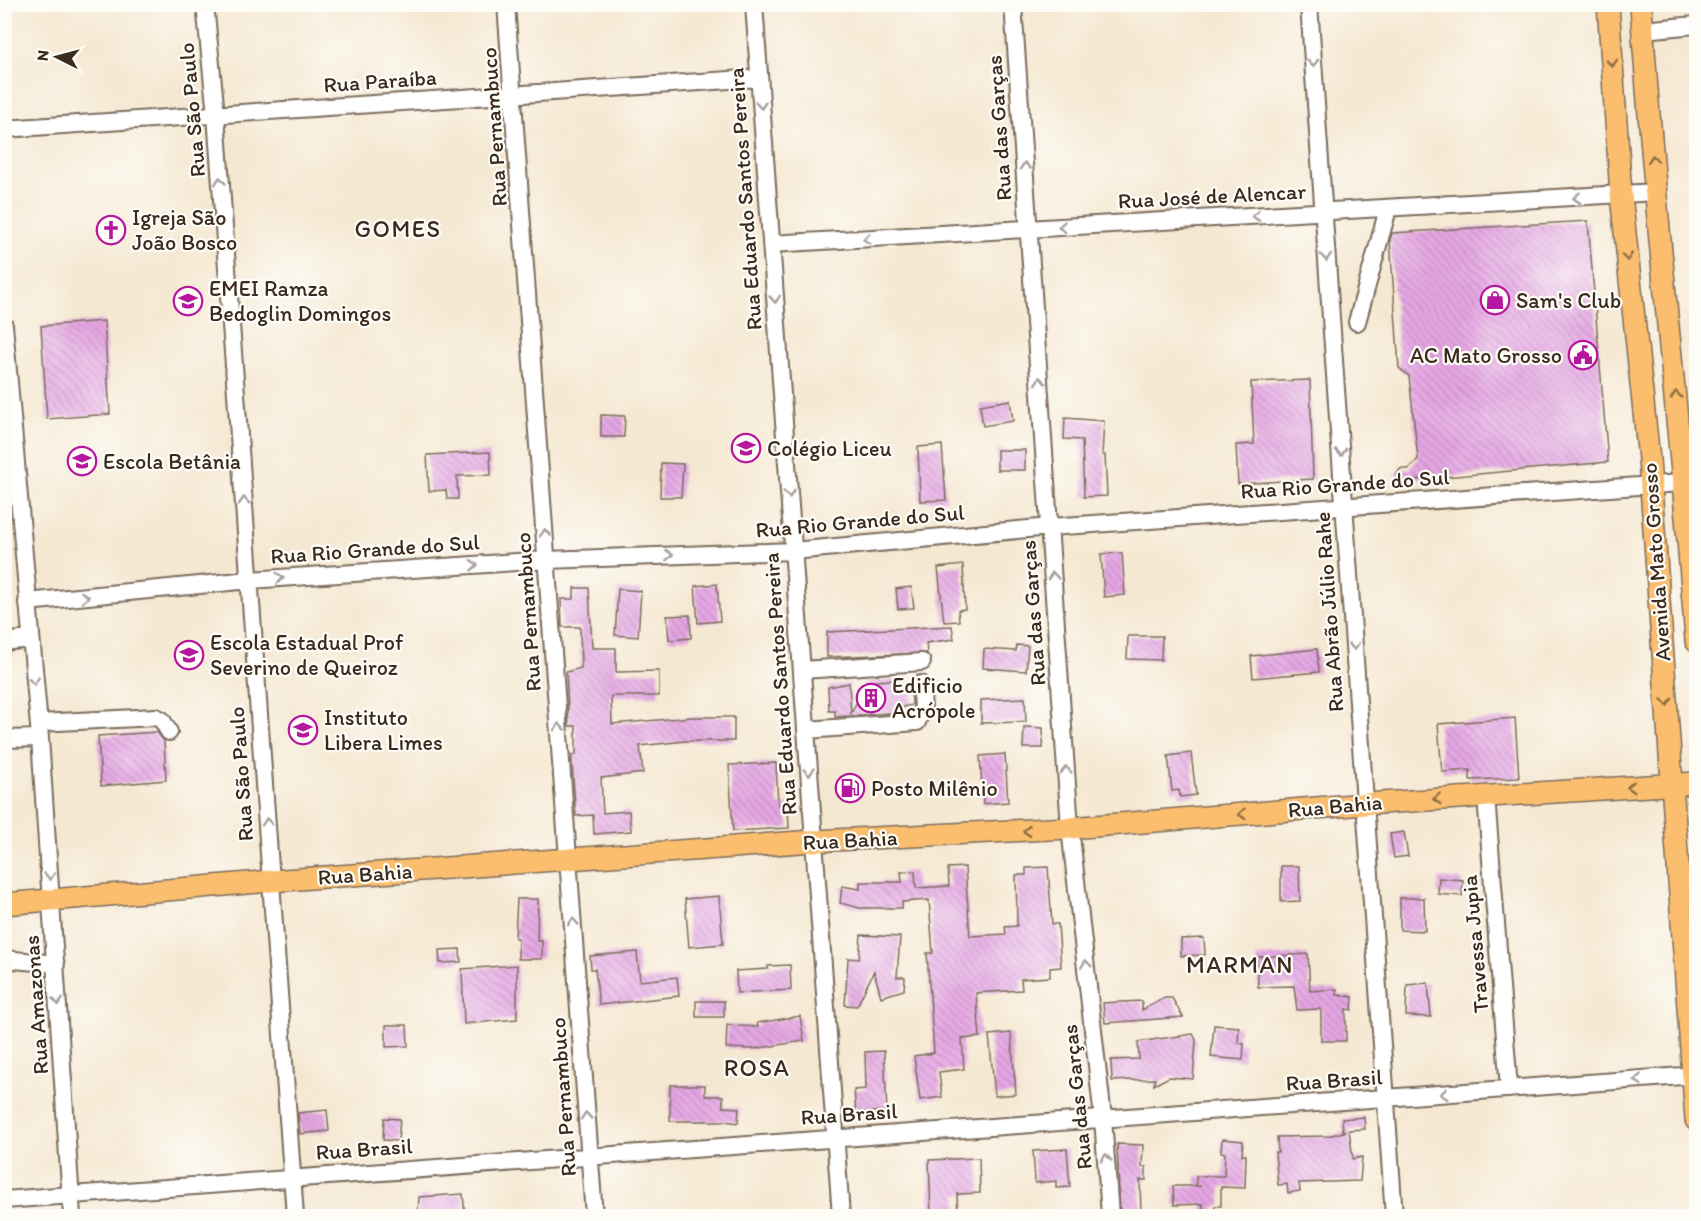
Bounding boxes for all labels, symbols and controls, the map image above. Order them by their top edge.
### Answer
north arrow [27,27,87,87]
street label: Rua São Paulo [173,42,211,178]
street label: Rua Pernambuco [475,47,513,207]
text: N [33,49,53,62]
street label: Rua das Garças [980,54,1018,202]
one-way arrow [1306,58,1319,67]
one-way arrow [1605,58,1618,67]
street label: Rua Paraíba [323,64,438,98]
street label: Rua Eduardo Santos Pereira [722,67,768,331]
one-way arrow [754,100,767,109]
one-way arrow [1647,154,1660,163]
one-way arrow [1018,161,1031,170]
one-way arrow [214,176,227,185]
street label: Rua José de Alencar [1117,178,1307,214]
one-way arrow [1572,191,1581,204]
place label: Igreja São João Bosco [132,204,237,256]
one-way arrow [1252,210,1261,223]
church icon: Igreja São João Bosco [95,214,127,246]
district label: GOMES [354,214,442,243]
one-way arrow [1057,221,1066,234]
one-way arrow [862,232,871,245]
one-way arrow [1319,253,1332,262]
one-way arrow [1620,253,1633,262]
place label: EMEI Ramza Bedoglin Domingos [209,275,391,327]
shop icon: Sam's Club [1479,284,1511,316]
school or university icon: EMEI Ramza Bedoglin Domingos [172,285,204,317]
place label: Sam's Club [1516,287,1621,314]
one-way arrow [768,295,781,304]
public building icon: AC Mato Grosso [1567,339,1599,371]
place label: AC Mato Grosso [1410,342,1562,369]
one-way arrow [1034,376,1047,386]
one-way arrow [1670,390,1683,399]
school or university icon: Colégio Liceu [730,432,762,464]
place label: Colégio Liceu [767,435,892,462]
school or university icon: Escola Betânia [66,445,98,477]
one-way arrow [1334,447,1347,456]
place label: Escola Betânia [103,448,241,475]
street label: Avenida Mato Grosso [1636,462,1676,662]
street label: Rua Rio Grande do Sul [1240,463,1450,505]
one-way arrow [782,489,795,498]
one-way arrow [238,497,251,506]
street label: Rua Rio Grande do Sul [754,498,966,544]
street label: Rua Abrão Júlio Rahe [1309,511,1349,713]
street label: Rua Rio Grande do Sul [270,528,480,570]
one-way arrow [539,528,552,537]
street label: Rua Pernambuco [509,532,547,692]
street label: Rua das Garças [1014,539,1052,687]
one-way arrow [664,549,673,562]
street label: Rua Eduardo Santos Pereira [757,552,803,816]
one-way arrow [470,559,479,572]
one-way arrow [1047,571,1060,580]
one-way arrow [275,572,284,585]
one-way arrow [81,591,90,604]
place label: Escola Estadual Prof Severino de Queiroz [210,629,404,681]
school or university icon: Escola Estadual Prof Severino de Queiroz [173,639,205,671]
one-way arrow [1347,642,1360,651]
place label: Edificio Acrópole [892,672,976,724]
one-way arrow [28,677,40,686]
building icon: Edificio Acrópole [855,682,887,714]
one-way arrow [1660,698,1673,707]
place label: Instituto Libera Limes [324,704,443,756]
street label: Rua São Paulo [223,706,259,842]
school or university icon: Instituto Libera Limes [287,714,319,746]
one-way arrow [553,723,566,732]
one-way arrow [1060,766,1073,775]
one-way arrow [802,768,815,777]
fuel station icon: Posto Milênio [834,772,866,804]
place label: Posto Milênio [871,775,998,802]
one-way arrow [1627,780,1636,793]
street label: Rua Bahia [1287,788,1384,824]
one-way arrow [1432,792,1441,805]
one-way arrow [1238,807,1247,820]
one-way arrow [261,818,274,827]
street label: Rua Bahia [802,824,898,856]
one-way arrow [1022,824,1031,837]
street label: Rua Bahia [317,857,413,891]
one-way arrow [43,871,56,880]
street label: Travessa Jupia [1455,873,1494,1014]
one-way arrow [566,917,579,926]
street label: Rua Amazonas [18,934,54,1076]
district label: MARMAN [1186,950,1294,979]
one-way arrow [1080,960,1092,969]
one-way arrow [51,997,64,1006]
street label: Rua Pernambuco [544,1017,582,1177]
street label: Rua das Garças [1056,1023,1098,1171]
district label: ROSA [724,1053,790,1082]
street label: Rua Brasil [1285,1063,1383,1097]
one-way arrow [1634,1073,1643,1086]
one-way arrow [1439,1087,1448,1100]
street label: Rua Brasil [800,1097,898,1131]
one-way arrow [580,1112,593,1121]
street label: Rua Brasil [315,1132,413,1166]
one-way arrow [1100,1154,1113,1163]

